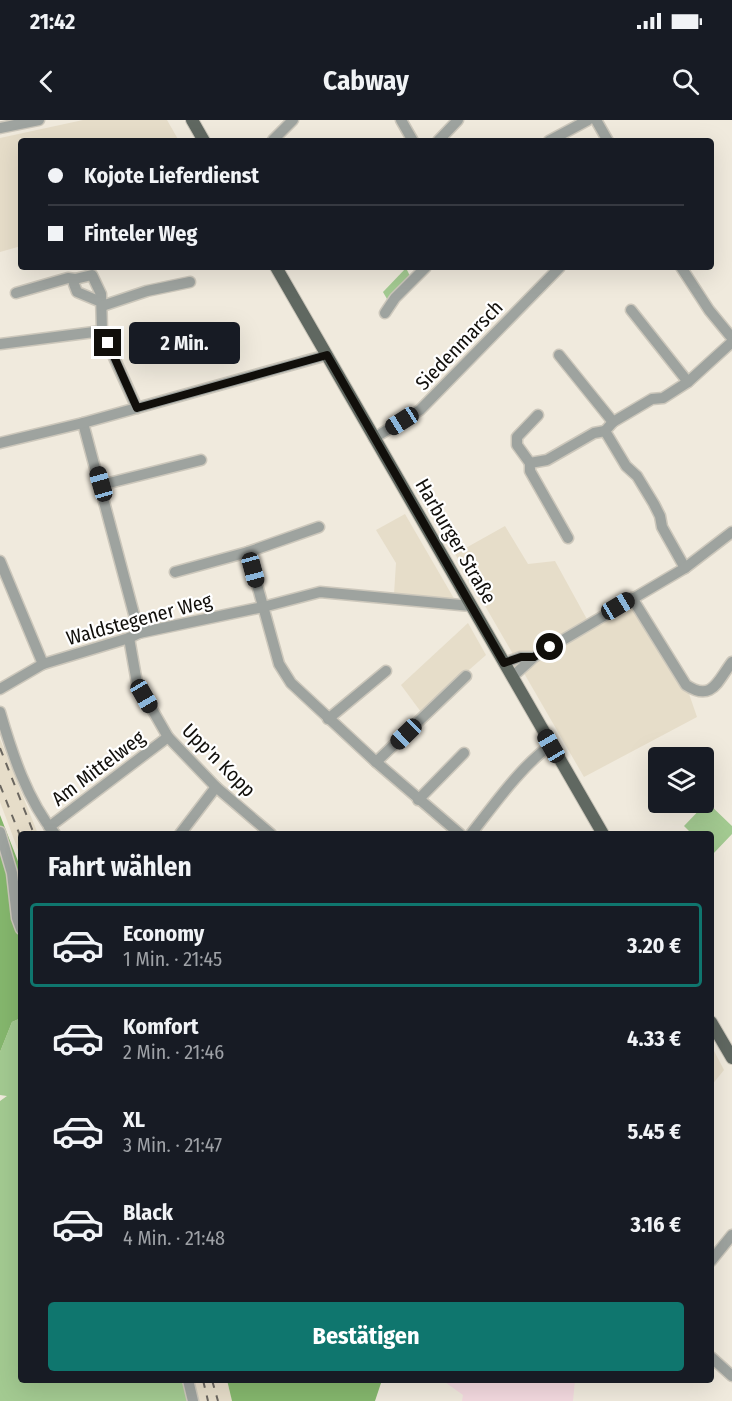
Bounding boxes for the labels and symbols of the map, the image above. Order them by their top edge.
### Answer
street label: Siedenmarsch [410,295,508,395]
callout: 2 Min. [129,322,240,364]
route end [94,329,121,356]
car [382,404,422,438]
car [87,464,115,504]
street label: Harburger Straße [410,474,502,608]
car [240,550,266,590]
street label: Waldstegener Weg [64,588,215,650]
car [598,589,638,623]
route start [536,633,563,660]
car [127,676,161,716]
car [387,715,425,753]
street label: Upp'n Kopp [177,718,261,802]
street label: Am Mittelweg [47,725,150,811]
car [534,726,568,766]

